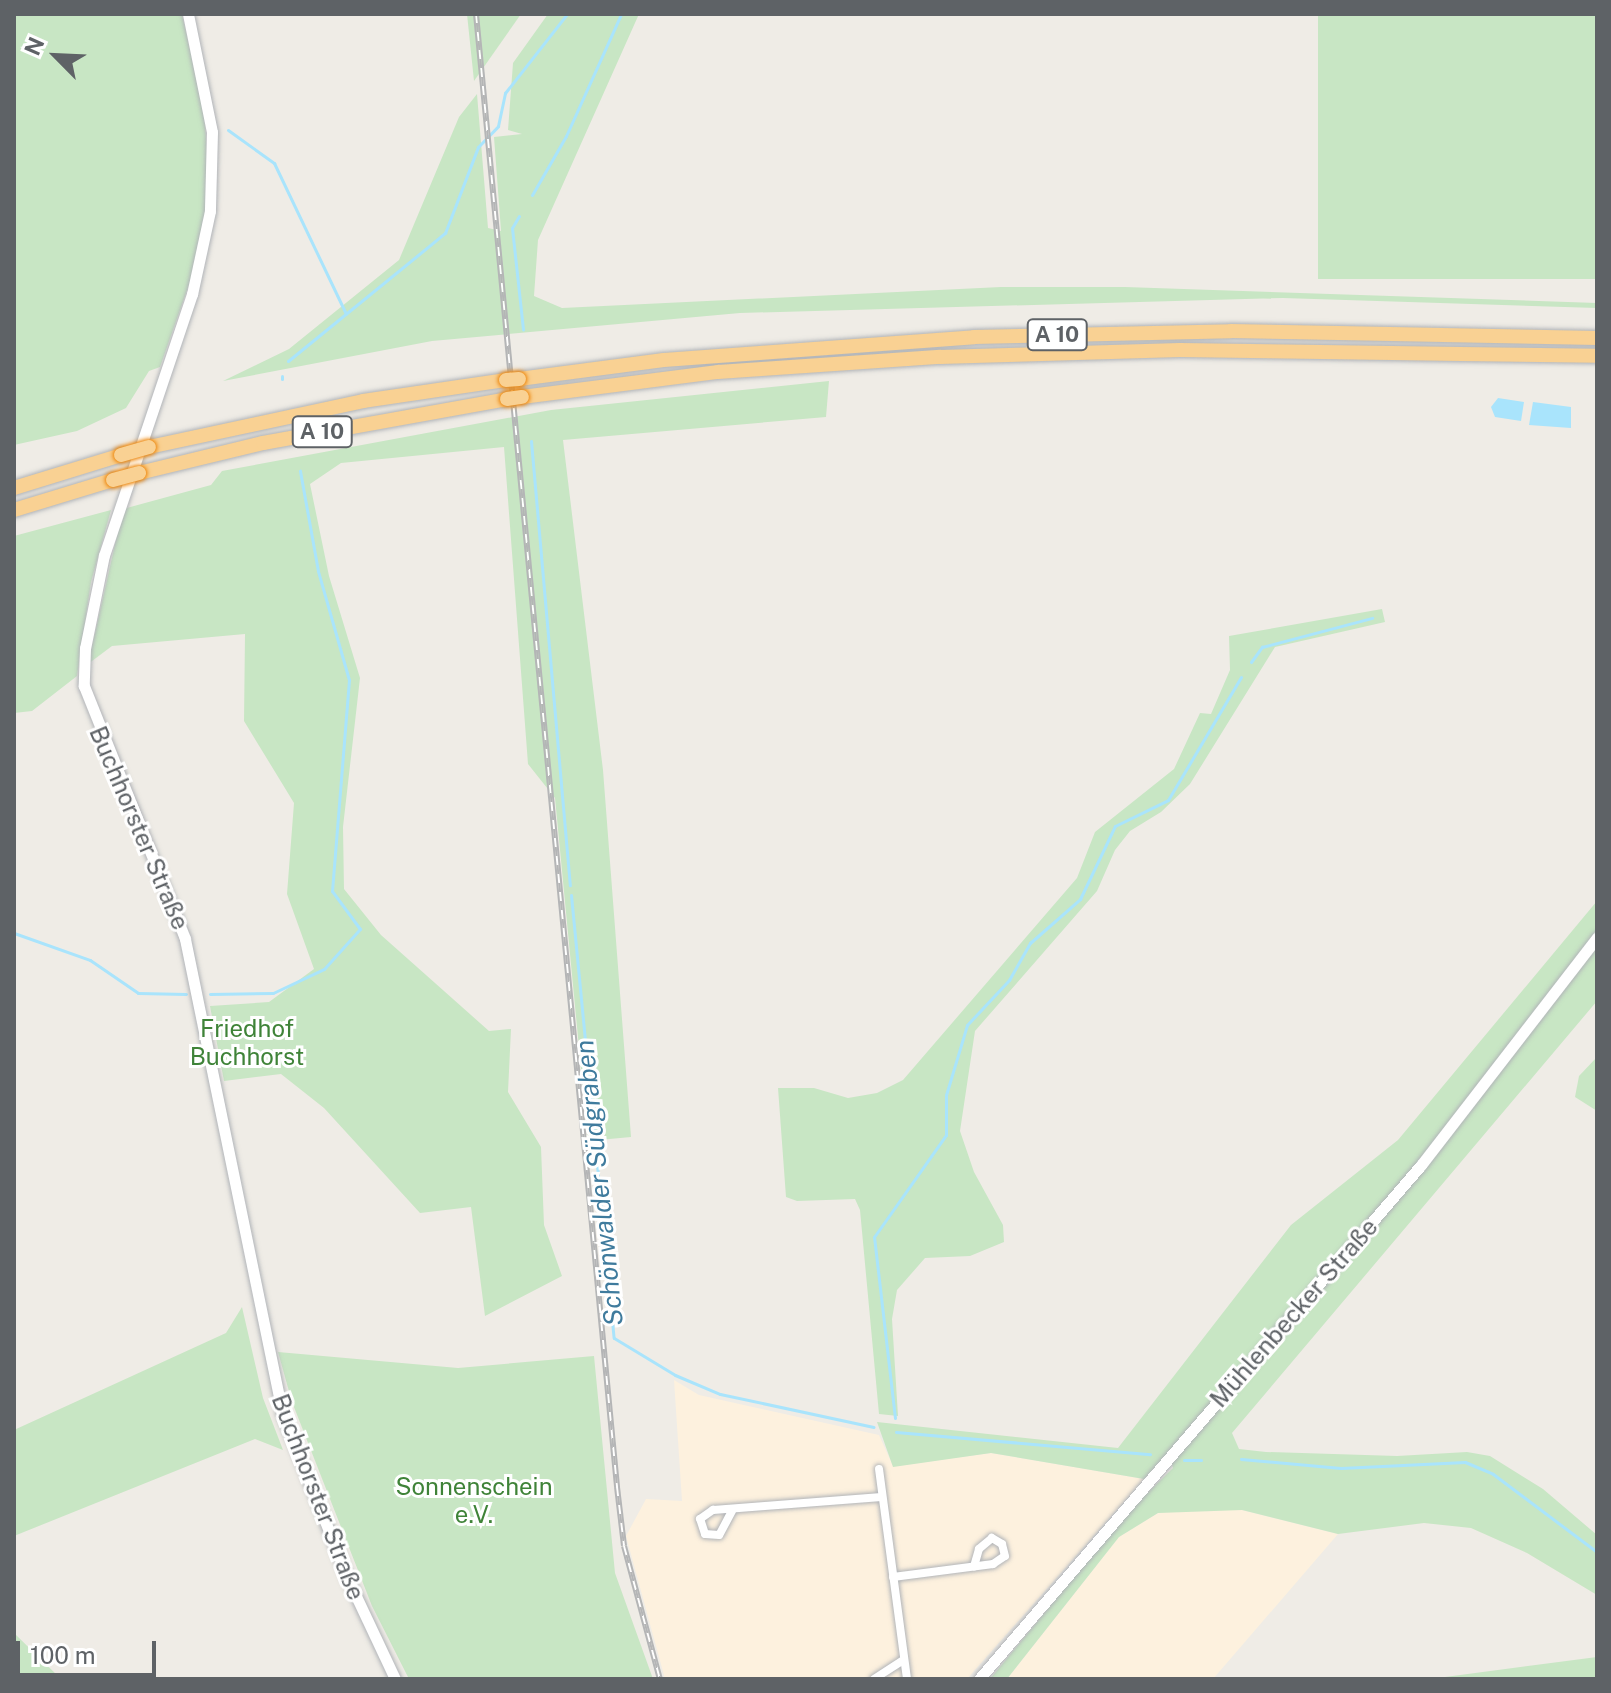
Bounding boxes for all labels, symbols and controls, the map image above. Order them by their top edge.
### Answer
north arrow [16,16,96,96]
text: N [19,33,49,59]
road number: A 10 [1025,317,1089,353]
road number: A 10 [290,414,354,450]
street label: Buchhorster Straße [83,722,195,934]
park label: Friedhof Buchhorst [190,1015,304,1071]
water label: Schönwalder Südgraben [568,1038,630,1328]
street label: Mühlenbecker Straße [1204,1213,1384,1413]
street label: Buchhorster Straße [265,1390,371,1604]
park label: Sonnenschein e.V. [395,1473,553,1529]
scale bar [20,1625,160,1675]
text: 100 m [30,1641,96,1669]

